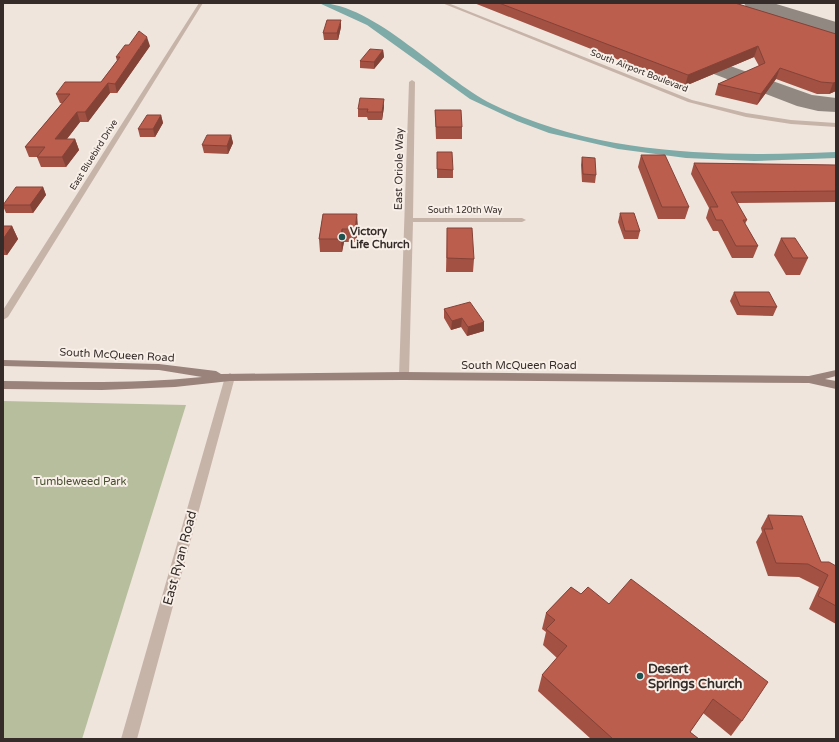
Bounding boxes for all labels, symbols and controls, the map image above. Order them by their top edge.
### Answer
street label: South Airport Boulevard [589,47,689,95]
street label: East Bluebird Drive [68,118,120,192]
street label: East Oriole Way [392,128,406,210]
street label: South 120th Way [428,205,502,216]
place label: Victory Life Church [350,225,410,251]
marker: Victory Life Church [337,232,347,242]
street label: South McQueen Road [59,345,175,365]
street label: South McQueen Road [461,359,577,372]
park label: Tumbleweed Park [33,475,127,488]
street label: East Ryan Road [160,509,200,607]
place label: Desert Springs Church [648,661,743,692]
marker: Desert Springs Church [635,671,645,681]

